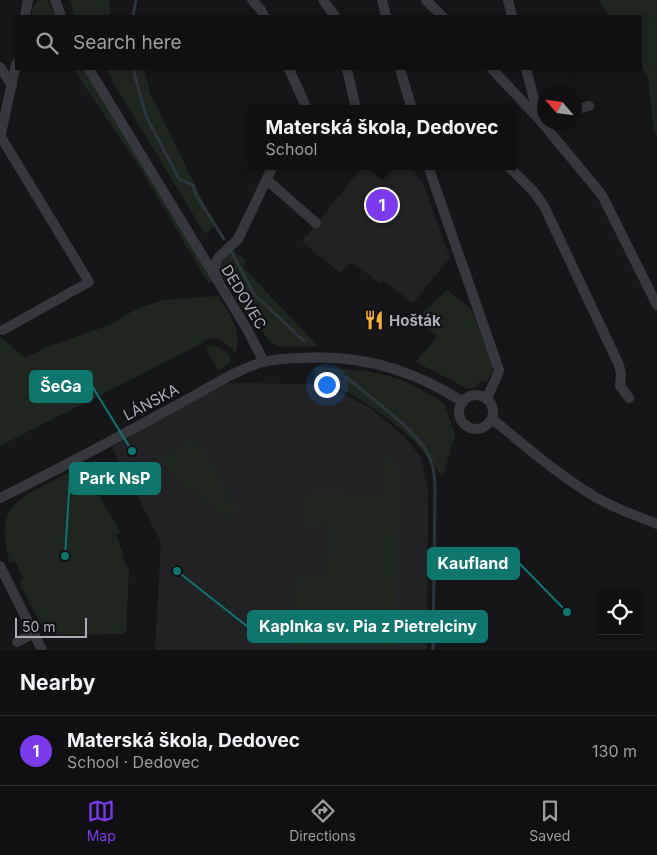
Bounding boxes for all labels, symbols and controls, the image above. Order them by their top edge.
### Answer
search box [15,15,642,70]
icon: search [33,29,61,57]
text: Search here [73,31,182,54]
north arrow [537,85,582,130]
popup [248,105,516,170]
text: Materská škola, Dedovec [266,116,498,139]
text: School [266,139,317,159]
pin: 1 [366,186,398,224]
street label: DEDOVEC [217,261,271,333]
restaurant icon: Hošták [363,309,385,331]
place label: Hošták [389,311,441,330]
callout: ŠeGa [30,371,92,402]
your location [314,372,340,398]
text: ŠeGa [40,376,82,396]
street label: LÁNSKA [120,379,182,425]
callout: Park NsP [70,463,160,494]
text: Park NsP [80,468,150,488]
callout: Kaufland [428,548,519,579]
text: Kaufland [438,553,508,573]
map controls [597,590,642,635]
button: locate [597,590,642,635]
callout: Kaplnka sv. Pia z Pietrelciny [248,611,487,642]
scale bar [15,615,88,638]
text: Kaplnka sv. Pia z Pietrelciny [259,616,477,636]
text: 50 m [22,618,56,635]
text: Nearby [20,670,95,695]
text: Materská škola, Dedovec [67,729,300,752]
text: 1 [33,741,39,761]
text: 130 m [592,741,637,761]
text: School · Dedovec [67,752,200,772]
tab: Map [87,797,116,844]
tab: Directions [289,797,356,844]
tab: Saved [529,797,570,844]

